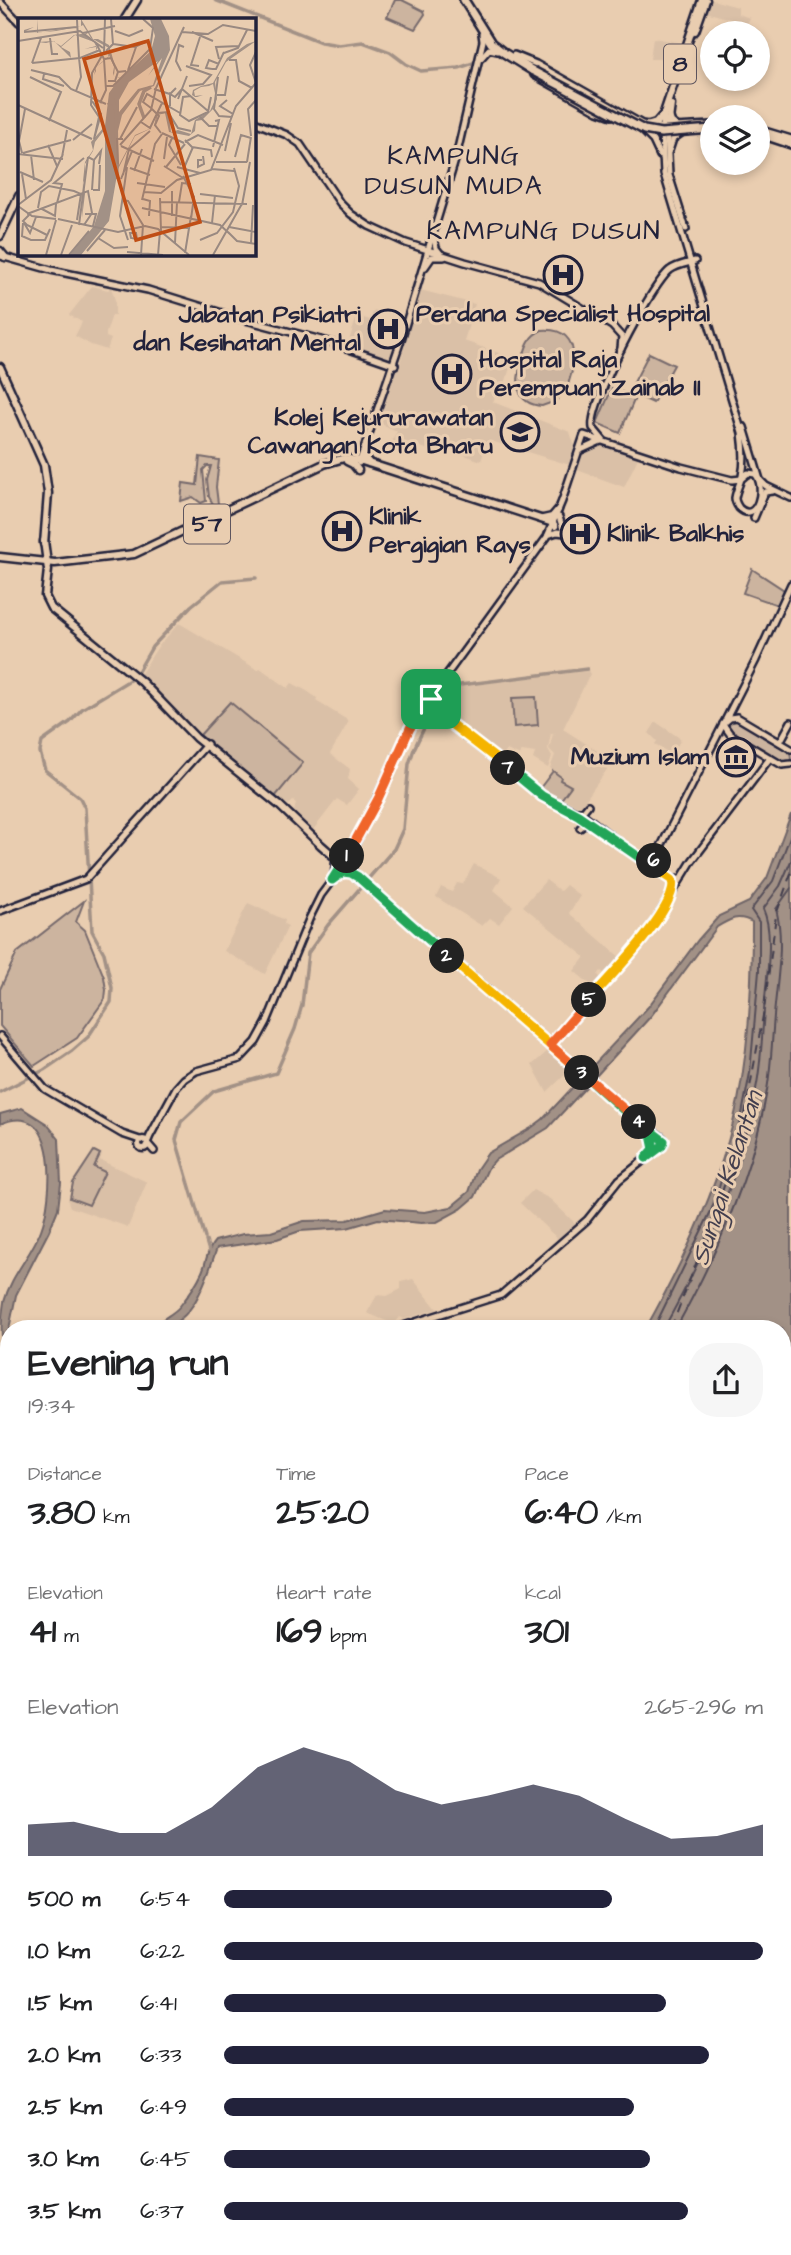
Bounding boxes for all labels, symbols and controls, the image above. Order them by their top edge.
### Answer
inset map [18,18,256,256]
map controls [700,21,770,175]
button: locate [700,21,770,91]
road number: 8 [664,44,696,83]
button: layers [700,105,770,175]
district label: KAMPUNG DUSUN MUDA [364,138,544,204]
district label: KAMPUNG DUSUN [427,213,661,249]
hospital icon: Perdana Specialist Hospital [542,254,584,296]
place label: Perdana Specialist Hospital [416,297,710,331]
place label: Jabatan Psikiatri dan Kesihatan Mental [133,298,361,360]
hospital icon: Jabatan Psikiatri dan Kesihatan Mental [367,308,409,350]
place label: Hospital Raja Perempuan Zainab II [479,343,701,405]
hospital icon: Hospital Raja Perempuan Zainab II [431,353,473,395]
place label: Kolej Kejururawatan Cawangan Kota Bharu [248,401,493,464]
school or university icon: Kolej Kejururawatan Cawangan Kota Bharu [499,411,541,453]
place label: Klinik Pergigian Rays [369,500,531,564]
road number: 57 [184,504,230,544]
hospital icon: Klinik Pergigian Rays [321,510,363,552]
hospital icon: Klinik Balkhis [559,513,601,555]
place label: Klinik Balkhis [607,517,744,551]
pin [401,669,461,729]
icon: arrive [412,680,450,718]
museum icon: Muzium Islam [715,736,757,778]
place label: Muzium Islam [571,740,709,774]
pin: 7 [490,750,526,786]
text: 7 [502,754,513,781]
pin: 1 [330,838,364,874]
text: 1 [345,842,348,869]
pin: 6 [636,844,672,878]
text: 6 [648,847,659,874]
pin: 2 [430,939,464,974]
text: 2 [441,942,452,969]
pin: 5 [572,982,606,1018]
text: 5 [582,986,595,1013]
pin: 3 [564,1056,600,1090]
text: 3 [577,1059,586,1086]
water label: Sungai Kelantan [682,1085,774,1270]
pin: 4 [622,1104,656,1140]
text: 4 [632,1108,645,1135]
text: Evening run [28,1338,229,1390]
button: share [689,1343,763,1417]
text: 19:34 [28,1390,75,1422]
text: Distance [28,1461,102,1488]
text: Time [276,1461,316,1488]
text: Pace [525,1461,569,1488]
text: 3.80 [28,1488,96,1537]
text: 25:20 [276,1488,369,1537]
text: 6:40 [525,1488,598,1537]
text: km [96,1504,130,1531]
text: /km [598,1504,641,1531]
text: Elevation [28,1580,103,1607]
text: Heart rate [276,1580,372,1607]
text: kcal [525,1580,561,1607]
text: 41 [28,1607,56,1656]
text: 169 [276,1607,323,1656]
text: 301 [525,1607,569,1656]
text: m [56,1623,79,1650]
text: bpm [323,1623,366,1650]
text: Elevation [28,1691,119,1723]
text: 265–296 m [644,1691,763,1723]
text: 500 m [28,1883,100,1915]
text: 6:54 [140,1883,190,1915]
text: 1.0 km [28,1935,90,1967]
text: 6:22 [140,1935,185,1967]
text: 1.5 km [28,1987,92,2019]
text: 6:41 [140,1987,177,2019]
text: 2.0 km [28,2039,100,2071]
text: 6:33 [140,2039,182,2071]
text: 2.5 km [28,2091,102,2123]
text: 6:49 [140,2091,187,2123]
text: 3.0 km [28,2143,99,2175]
text: 6:45 [140,2143,190,2175]
text: 3.5 km [28,2195,100,2227]
text: 6:37 [140,2195,184,2227]

